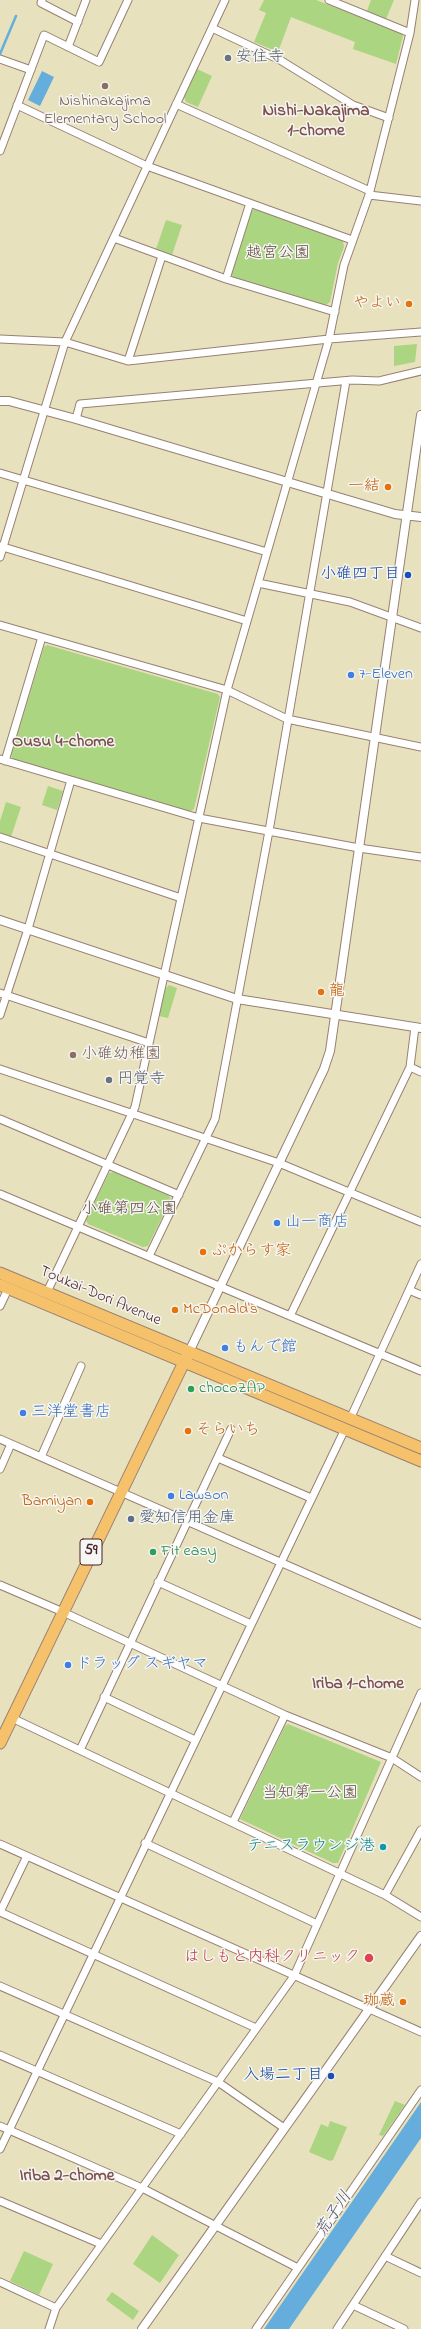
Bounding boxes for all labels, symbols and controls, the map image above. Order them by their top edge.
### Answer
place label: 安住寺 [236,48,284,68]
marker: 安住寺 [223,53,233,63]
marker: Nishinakajima Elementary School [100,81,110,91]
place label: Nishinakajima Elementary School [44,92,166,130]
district label: Nishi-Nakajima 1-chome [263,102,369,142]
park label: 越宮公園 [246,244,310,264]
place label: やよい [353,294,401,314]
marker: やよい [404,299,414,309]
place label: 一結 [348,477,380,497]
marker: 一結 [383,482,393,492]
place label: 小碓四丁目 [320,565,400,585]
marker: 小碓四丁目 [403,570,413,580]
place label: 7-Eleven [359,665,413,685]
marker: 7-Eleven [346,670,356,680]
district label: Ousu 4-chome [12,733,114,753]
place label: 龍 [329,982,345,1002]
marker: 龍 [316,987,326,997]
place label: 小碓幼稚園 [81,1045,161,1065]
marker: 小碓幼稚園 [68,1050,78,1060]
place label: 円覚寺 [117,1070,165,1090]
marker: 円覚寺 [104,1075,114,1085]
park label: 小碓第四公園 [81,1200,177,1220]
place label: 山一商店 [285,1213,349,1233]
marker: 山一商店 [272,1218,282,1228]
place label: ぷからす家 [211,1242,291,1262]
marker: ぷからす家 [198,1247,208,1257]
street label: Toukai-Dori Avenue [36,1263,164,1331]
place label: McDonald's [183,1300,258,1320]
marker: McDonald's [170,1305,180,1315]
place label: もんで館 [233,1338,297,1358]
marker: もんで館 [220,1343,230,1353]
place label: chocoZAP [199,1379,265,1399]
marker: chocoZAP [186,1384,196,1394]
place label: 三洋堂書店 [31,1403,111,1423]
marker: 三洋堂書店 [18,1408,28,1418]
place label: そらいち [196,1421,260,1441]
marker: そらいち [183,1426,193,1436]
place label: Lawson [179,1486,228,1506]
marker: Lawson [166,1491,176,1501]
place label: Bamiyan [22,1492,82,1512]
marker: Bamiyan [85,1497,95,1507]
place label: 愛知信用金庫 [139,1509,235,1529]
marker: 愛知信用金庫 [126,1514,136,1524]
road number: 59 [80,1539,102,1565]
place label: Fit easy [161,1542,216,1562]
marker: Fit easy [148,1547,158,1557]
place label: ドラッグ スギヤマ [76,1655,208,1675]
marker: ドラッグ スギヤマ [63,1660,73,1670]
district label: Iriba 1-chome [312,1675,404,1695]
park label: 当知第一公園 [262,1784,358,1804]
place label: テニスラウンジ港 [247,1837,375,1857]
marker: テニスラウンジ港 [378,1842,388,1852]
place label: はしもと内科クリニック [184,1948,360,1968]
marker: はしもと内科クリニック [363,1952,375,1964]
place label: 珈蔵 [363,1992,395,2012]
marker: 珈蔵 [398,1997,408,2007]
place label: 入場二丁目 [243,2066,323,2086]
marker: 入場二丁目 [326,2071,336,2081]
district label: Iriba 2-chome [20,2167,114,2187]
water label: 荒子川 [312,2188,358,2242]

